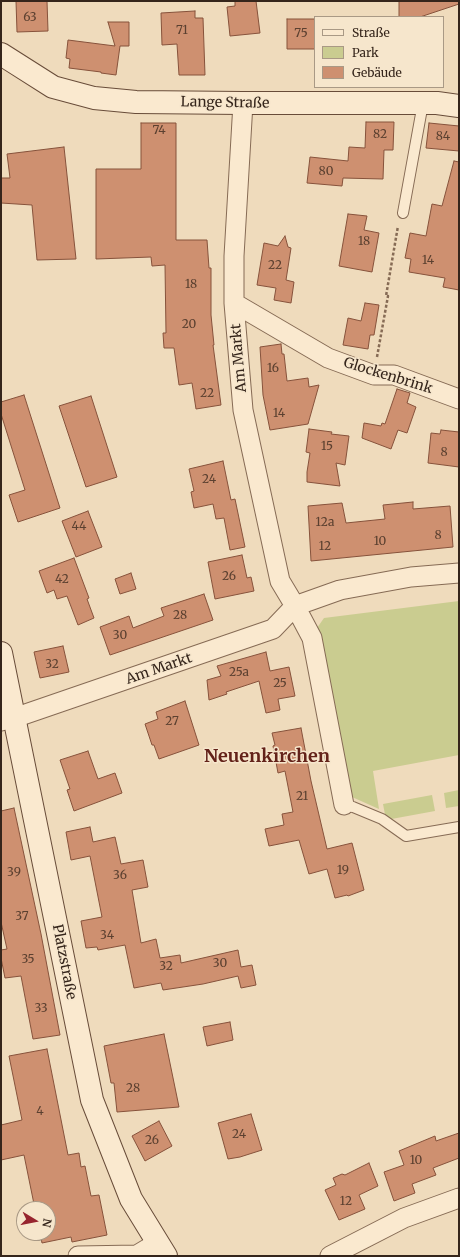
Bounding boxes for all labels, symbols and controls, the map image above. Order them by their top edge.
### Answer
house number: 63 [23,11,37,25]
legend [314,16,444,88]
house number: 71 [176,24,188,38]
text: Straße [352,25,390,40]
house number: 75 [294,27,308,41]
text: Park [352,45,379,60]
text: Gebäude [352,65,402,80]
street label: Lange Straße [180,94,270,112]
house number: 74 [152,124,166,138]
house number: 82 [373,128,387,142]
house number: 84 [436,130,450,144]
house number: 80 [319,165,333,179]
house number: 18 [358,235,370,249]
house number: 14 [422,254,434,268]
house number: 22 [268,259,282,273]
house number: 18 [185,278,197,292]
house number: 20 [182,318,196,332]
street label: Am Markt [228,323,250,393]
street label: Glockenbrink [341,354,435,398]
house number: 16 [267,362,279,376]
house number: 22 [200,387,214,401]
house number: 14 [273,407,285,421]
house number: 15 [321,440,333,454]
house number: 8 [440,446,448,460]
house number: 24 [202,473,216,487]
house number: 12a [316,516,334,530]
house number: 44 [72,520,86,534]
house number: 8 [434,529,442,543]
house number: 10 [374,535,386,549]
house number: 12 [319,540,331,554]
house number: 26 [222,570,236,584]
house number: 42 [55,573,69,587]
house number: 28 [173,609,187,623]
house number: 30 [113,629,127,643]
street label: Am Markt [124,650,194,688]
house number: 32 [45,658,59,672]
house number: 25a [229,666,249,680]
house number: 25 [273,677,287,691]
house number: 27 [165,715,179,729]
district label: Neuenkirchen [204,746,330,768]
house number: 21 [296,790,308,804]
house number: 19 [337,864,349,878]
house number: 39 [7,866,21,880]
house number: 36 [113,869,127,883]
house number: 37 [15,910,29,924]
street label: Platzstraße [48,923,80,1001]
house number: 34 [100,929,114,943]
house number: 35 [21,953,35,967]
house number: 30 [213,957,227,971]
house number: 32 [159,960,173,974]
house number: 33 [34,1002,48,1016]
house number: 28 [126,1082,140,1096]
house number: 4 [36,1105,44,1119]
house number: 24 [232,1128,246,1142]
house number: 26 [145,1134,159,1148]
house number: 10 [410,1154,422,1168]
house number: 12 [340,1195,352,1209]
north arrow [16,1201,56,1241]
text: N [39,1217,54,1228]

